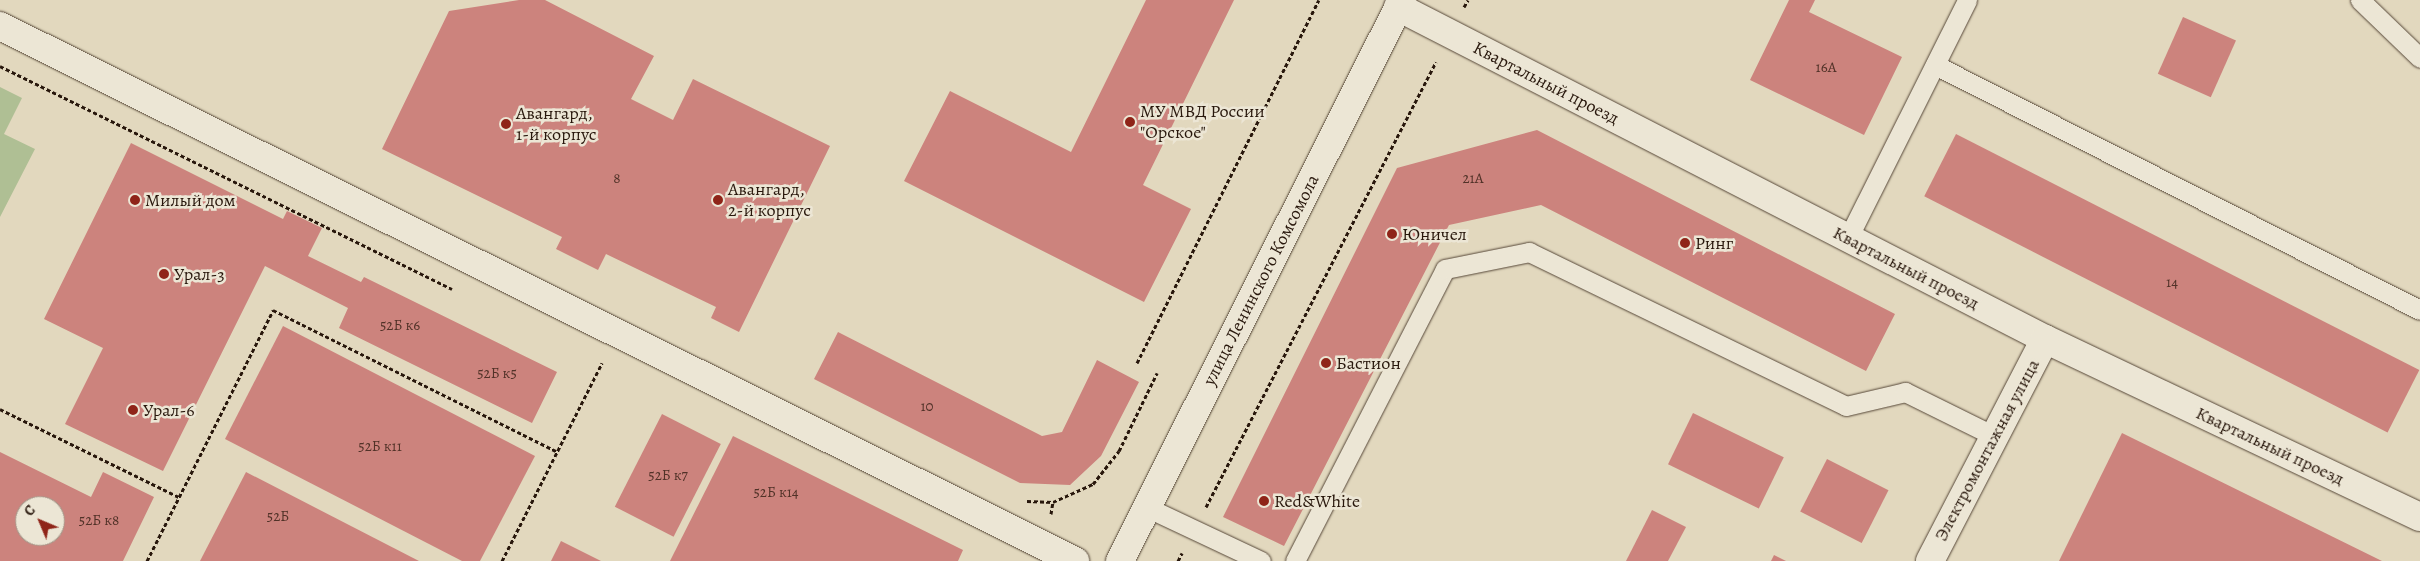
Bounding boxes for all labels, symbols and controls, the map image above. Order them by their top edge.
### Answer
street label: Квартальный проезд [1469,37,1623,129]
house number: 16А [1816,59,1836,77]
place label: МУ МВД России "Орское" [1140,101,1265,144]
place label: Авангард, 1-й корпус [516,103,597,146]
marker: МУ МВД России "Орское" [1124,116,1136,128]
marker: Авангард, 1-й корпус [500,118,512,130]
house number: 8 [613,170,621,188]
house number: 21А [1462,170,1484,188]
street label: улица Ленинского Комсомола [1198,171,1324,389]
place label: Авангард, 2-й корпус [728,179,811,222]
place label: Милый дом [145,189,236,211]
marker: Милый дом [129,194,141,206]
marker: Авангард, 2-й корпус [712,194,724,206]
street label: Квартальный проезд [1829,222,1983,314]
place label: Юничел [1402,223,1467,245]
marker: Юничел [1386,228,1398,240]
place label: Ринг [1695,232,1733,254]
marker: Ринг [1679,237,1691,249]
place label: Урал-3 [174,263,225,285]
marker: Урал-3 [158,268,170,280]
house number: 14 [2166,274,2178,292]
house number: 52Б к6 [380,317,420,335]
place label: Бастион [1336,352,1401,374]
street label: Электромонтажная улица [1930,355,2044,545]
marker: Бастион [1320,357,1332,369]
house number: 52Б к5 [477,365,517,383]
house number: 10 [920,398,934,416]
place label: Урал-6 [143,399,195,421]
street label: Квартальный проезд [2192,402,2348,490]
marker: Урал-6 [127,404,139,416]
house number: 52Б к11 [358,438,402,456]
house number: 52Б к7 [648,467,688,485]
house number: 52Б к14 [753,484,799,502]
place label: Red&White [1274,490,1360,512]
marker: Red&White [1258,495,1270,507]
north arrow [15,496,65,546]
text: С [20,501,40,521]
house number: 52Б [267,508,289,526]
house number: 52Б к8 [79,512,119,530]

